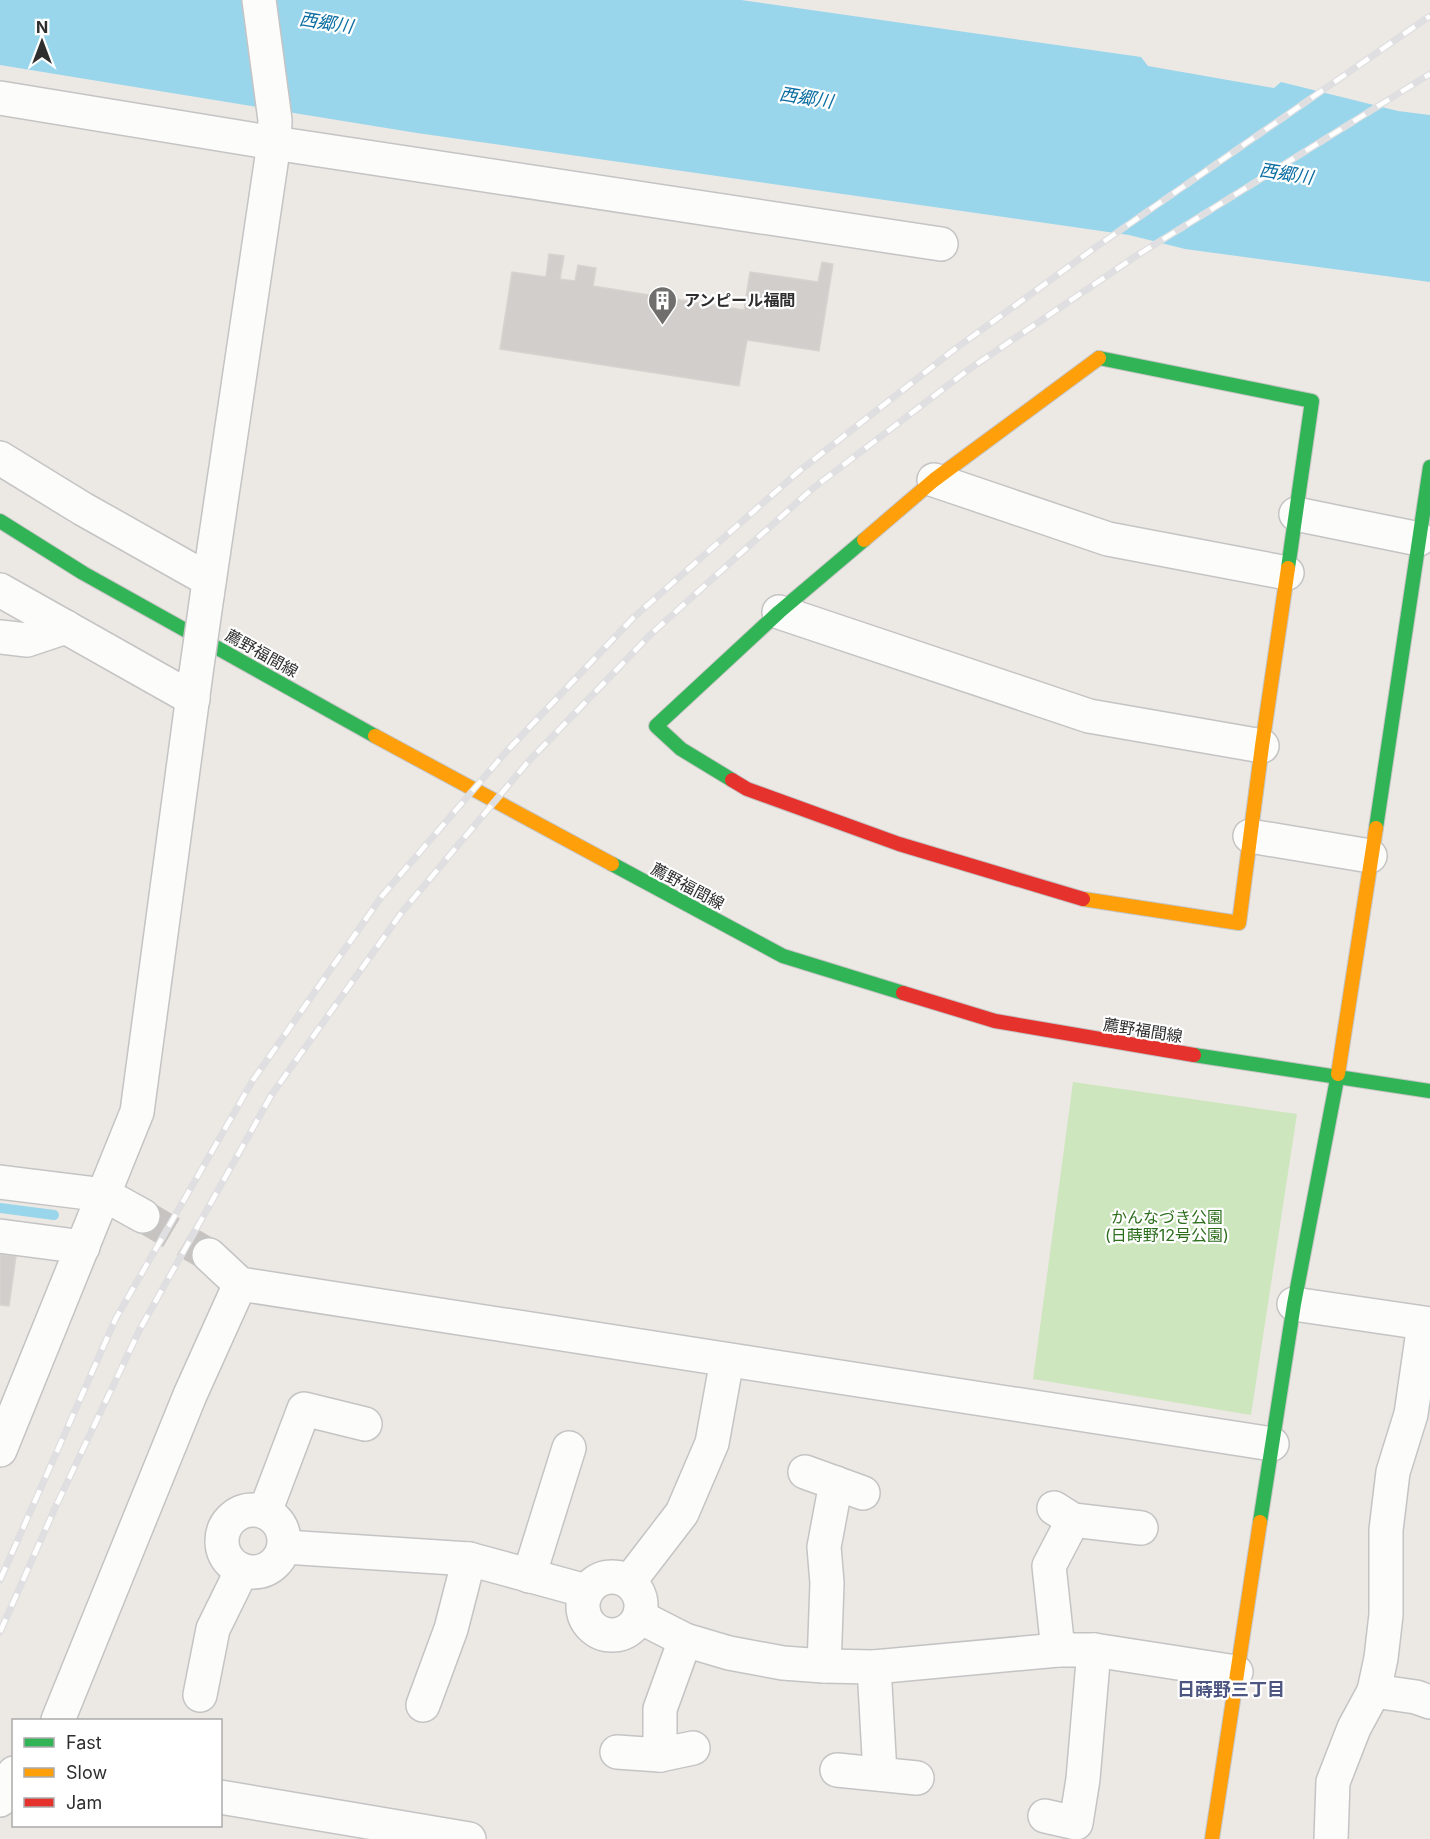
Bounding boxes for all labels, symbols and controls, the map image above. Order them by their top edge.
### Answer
water label: 西郷川 [298,8,356,37]
north arrow [12,12,72,72]
text: N [36,17,48,37]
water label: 西郷川 [778,83,836,112]
water label: 西郷川 [1258,159,1316,188]
building icon: アンピール福間 [647,284,679,326]
place label: アンピール福間 [684,290,795,310]
street label: 薦野福間線 [222,625,302,681]
street label: 薦野福間線 [648,858,728,914]
street label: 薦野福間線 [1102,1014,1184,1046]
park label: かんなづき公園 (日蒔野12号公園) [1105,1207,1229,1245]
district label: 日蒔野三丁目 [1177,1679,1285,1700]
legend [12,1719,222,1827]
text: Fast [66,1732,102,1753]
text: Slow [66,1762,107,1783]
text: Jam [66,1792,102,1813]

